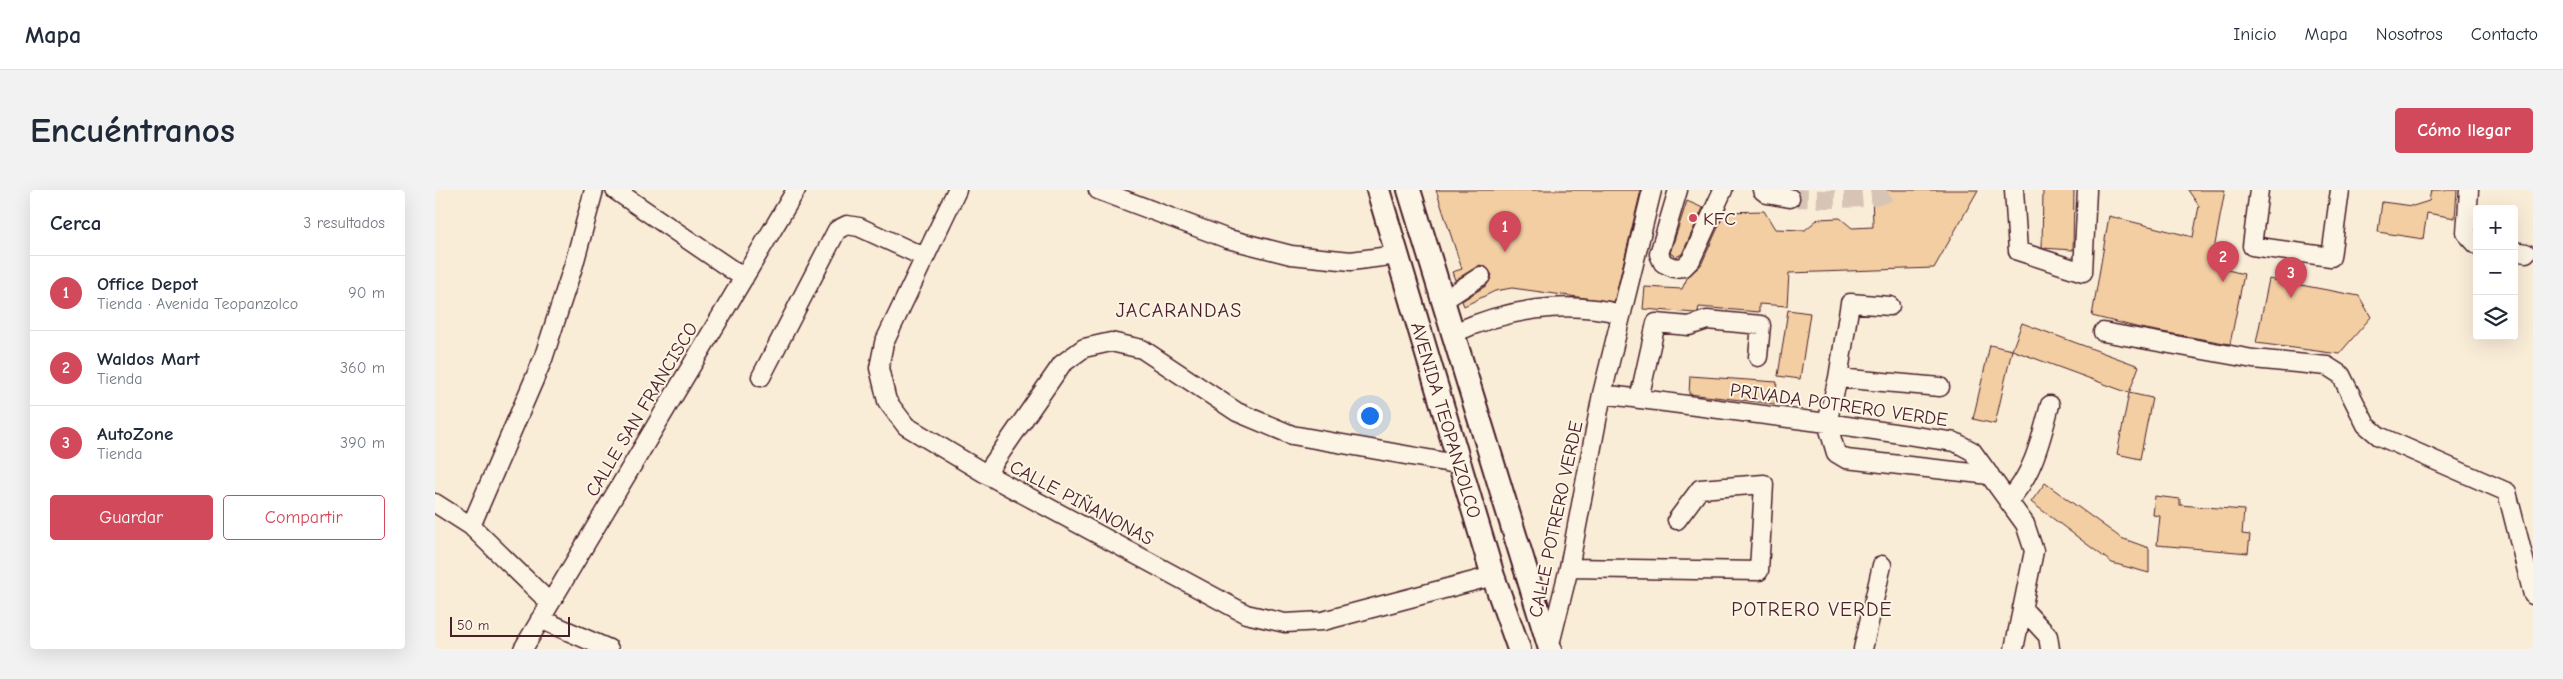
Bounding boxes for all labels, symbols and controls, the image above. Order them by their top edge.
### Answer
text: Mapa [25,21,81,49]
text: Inicio [2233,24,2277,45]
text: Mapa [2305,24,2348,45]
text: Nosotros [2376,24,2443,45]
text: Contacto [2471,24,2538,45]
button: Cómo llegar [2395,108,2533,153]
text: Encuéntranos [30,110,235,151]
map controls [2473,205,2518,340]
button: + [2473,205,2518,250]
place label: KFC [1703,208,1736,230]
text: Cerca [50,211,101,235]
pin: 1 [1489,211,1521,252]
marker: KFC [1687,212,1699,224]
text: 3 resultados [303,214,385,232]
pin: 2 [2207,241,2239,282]
button: − [2473,250,2518,295]
pin: 3 [2275,257,2307,298]
text: Office Depot [97,273,198,295]
text: 1 [63,284,69,302]
text: 90 m [348,284,385,302]
text: Tienda · Avenida Teopanzolco [97,295,298,313]
button: layers [2473,295,2518,340]
district label: JACARANDAS [1116,299,1242,322]
street label: CALLE SAN FRANCISCO [581,318,703,501]
street label: AVENIDA TEOPANZOLCO [1406,320,1485,521]
text: Waldos Mart [97,348,200,370]
text: 2 [62,359,70,377]
text: 360 m [340,359,385,377]
text: Tienda [97,370,143,388]
street label: PRIVADA POTRERO VERDE [1729,379,1949,431]
your location [1357,403,1383,429]
street label: CALLE POTRERO VERDE [1524,419,1588,620]
text: AutoZone [97,423,173,445]
text: 3 [62,434,70,452]
text: 390 m [340,434,385,452]
text: Tienda [97,445,143,463]
street label: CALLE PIÑANONAS [1006,456,1157,550]
button: Guardar [50,495,213,540]
button: Compartir [223,495,385,540]
district label: POTRERO VERDE [1731,598,1893,621]
scale bar [450,614,570,637]
text: 50 m [457,617,489,634]

